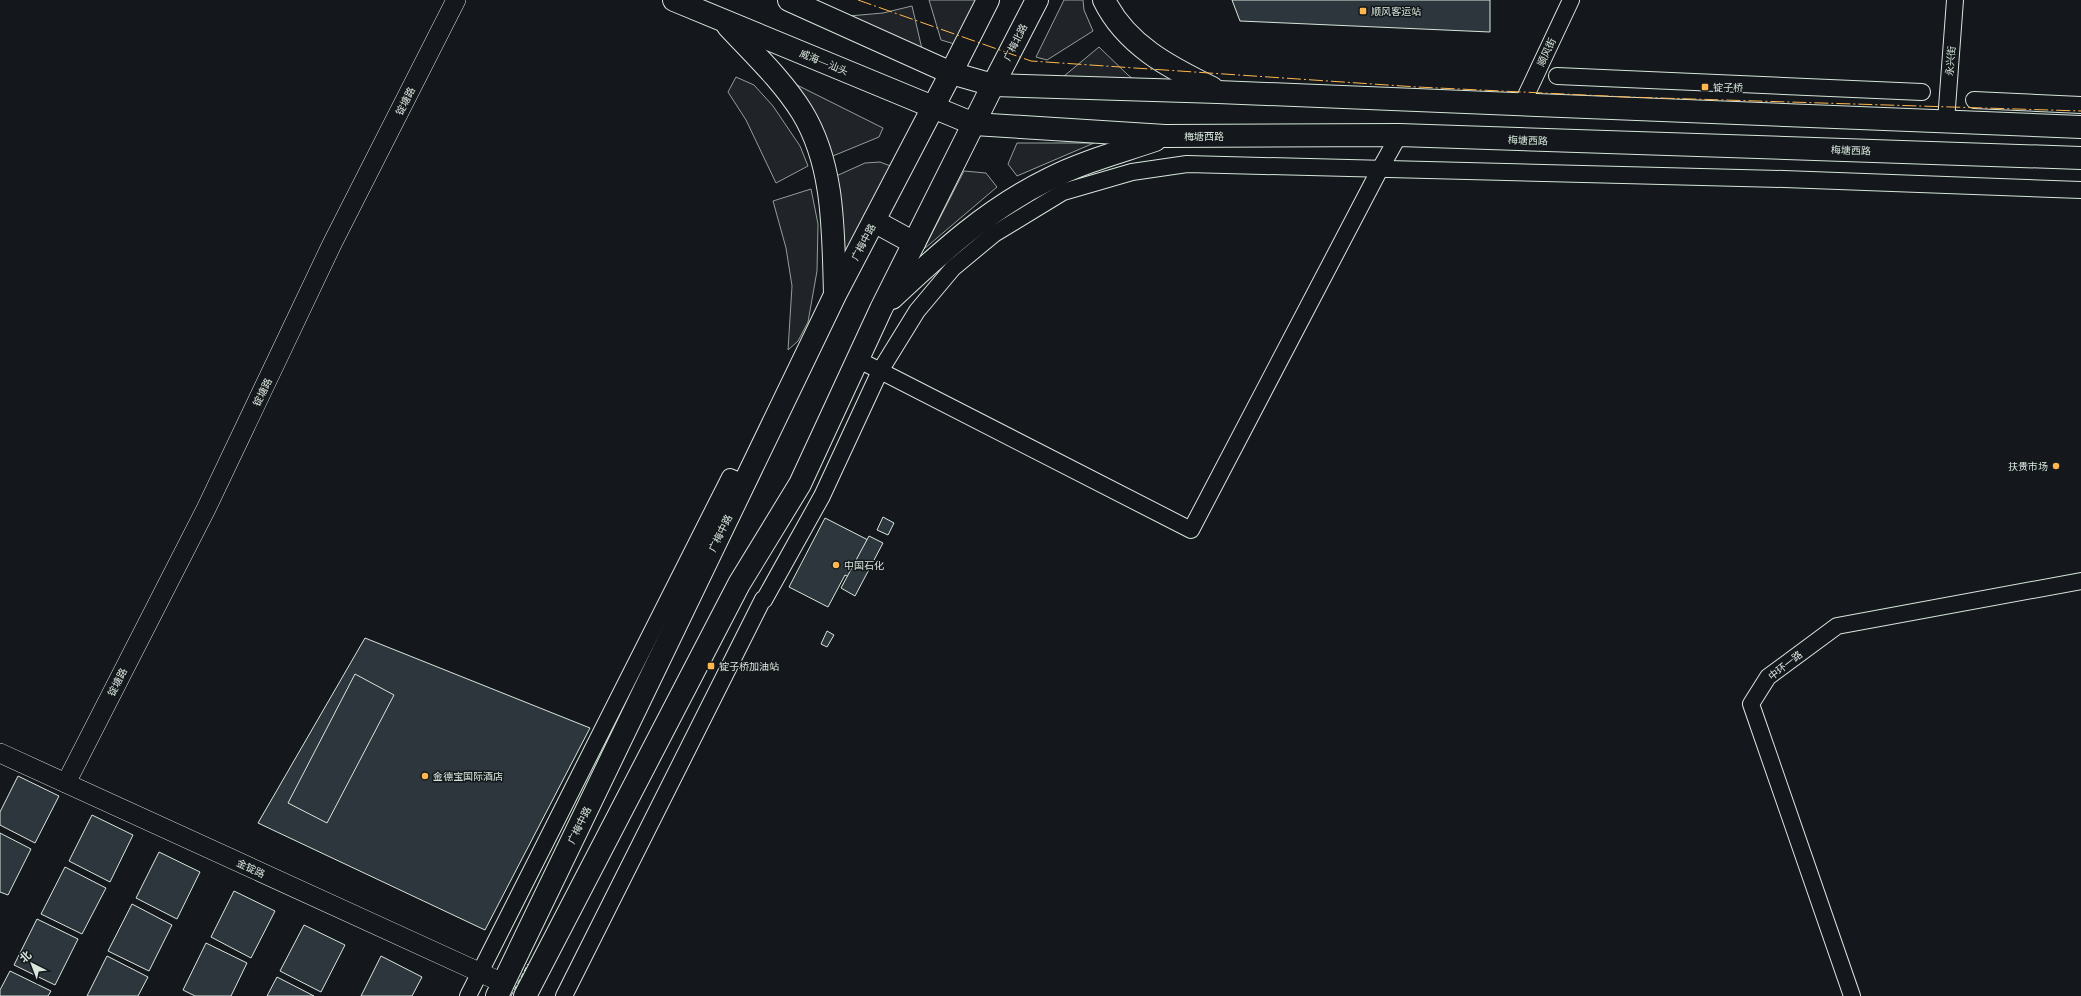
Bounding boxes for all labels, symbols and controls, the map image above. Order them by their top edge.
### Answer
place label: 顺风客运站 [1371,4,1421,19]
marker: 顺风客运站 [1358,6,1368,16]
street label: 广梅北路 [1000,21,1031,63]
street label: 顺风街 [1533,35,1560,69]
street label: 永兴街 [1942,45,1959,77]
street label: 威海—汕头 [797,46,850,79]
place label: 锭子桥 [1713,80,1743,95]
marker: 锭子桥 [1700,82,1710,92]
street label: 锭塘路 [392,84,419,118]
street label: 梅塘西路 [1184,129,1224,144]
street label: 梅塘西路 [1508,132,1548,149]
street label: 梅塘西路 [1831,142,1871,159]
street label: 广梅中路 [847,221,879,263]
street label: 锭塘路 [249,375,276,409]
place label: 扶贵市场 [2008,459,2048,474]
marker: 扶贵市场 [2051,461,2061,471]
street label: 广梅中路 [705,512,736,554]
place label: 中国石化 [844,558,884,573]
marker: 中国石化 [831,560,841,570]
street label: 中环一路 [1765,647,1806,684]
place label: 锭子桥加油站 [719,659,779,674]
marker: 锭子桥加油站 [706,661,716,671]
street label: 锭塘路 [104,665,131,699]
place label: 金德宝国际酒店 [433,769,503,784]
marker: 金德宝国际酒店 [420,771,430,781]
street label: 广梅中路 [564,804,595,846]
street label: 金锭路 [234,855,268,882]
north arrow [12,944,52,984]
text: 北 [16,947,35,966]

